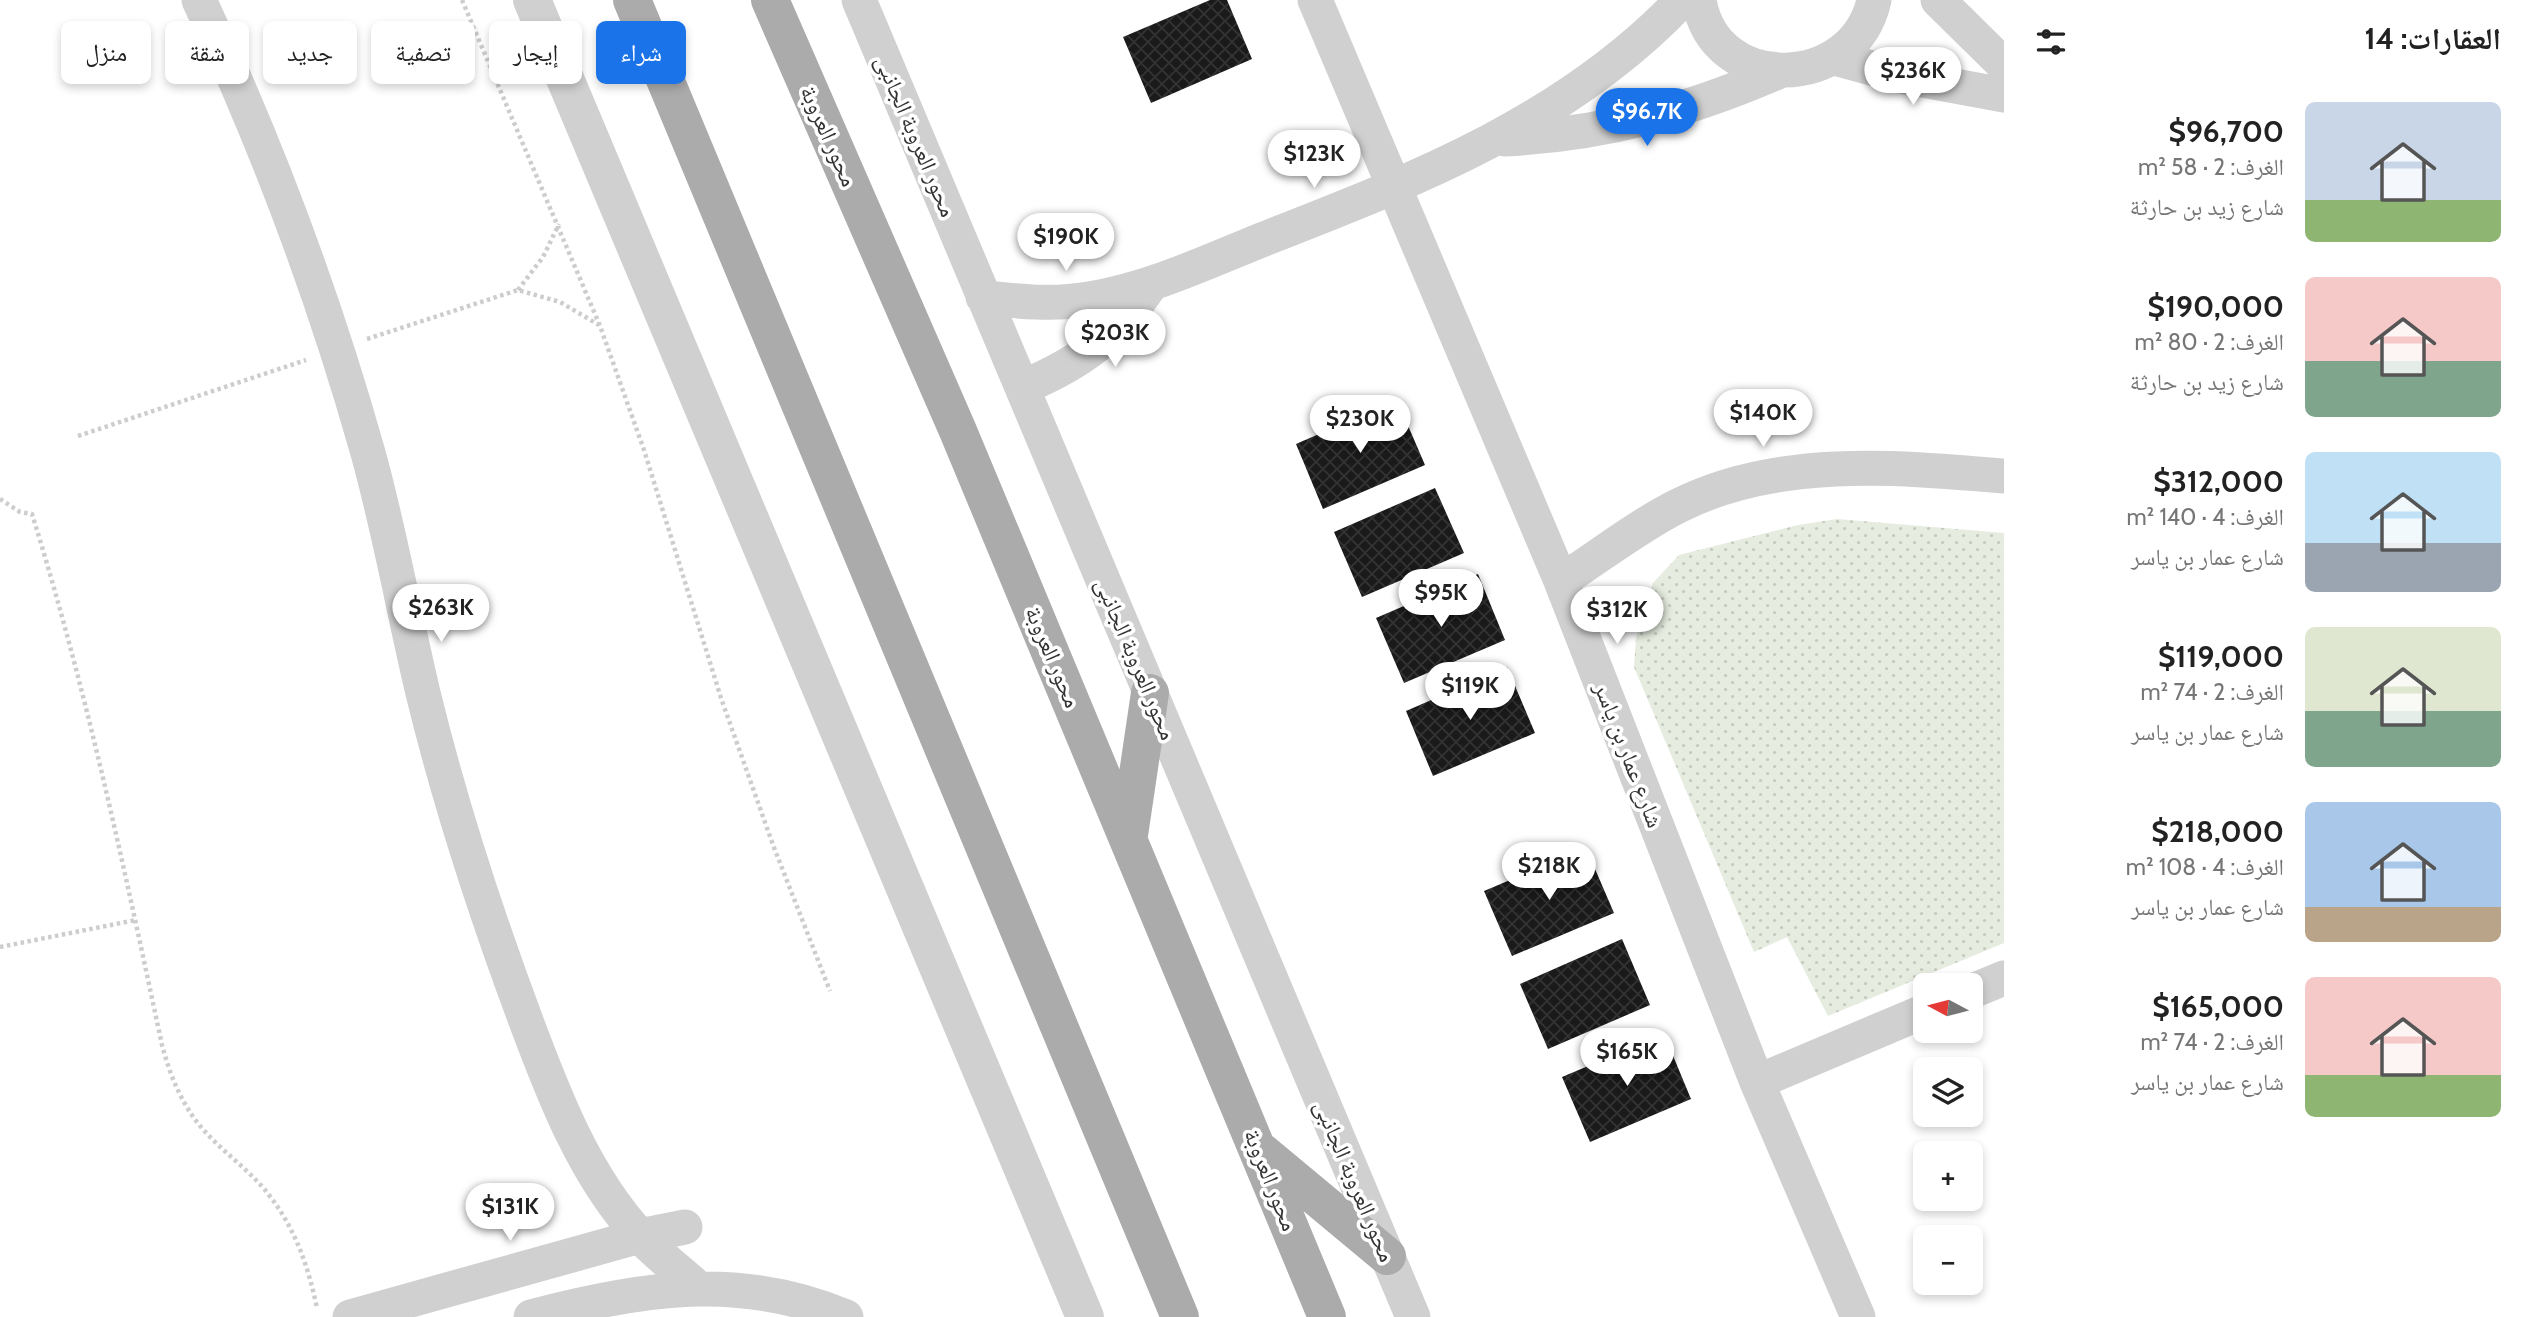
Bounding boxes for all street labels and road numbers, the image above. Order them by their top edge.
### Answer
street label: محور العروبة الجانبى [869,51,963,221]
street label: محور العروبة [794,81,864,191]
street label: محور العروبة الجانبى [1089,574,1183,744]
street label: محور العروبة [1019,602,1087,712]
street label: شارع عمار بن ياسر [1587,678,1669,832]
street label: محور العروبة الجانبى [1308,1096,1402,1266]
street label: محور العروبة [1238,1125,1304,1235]

